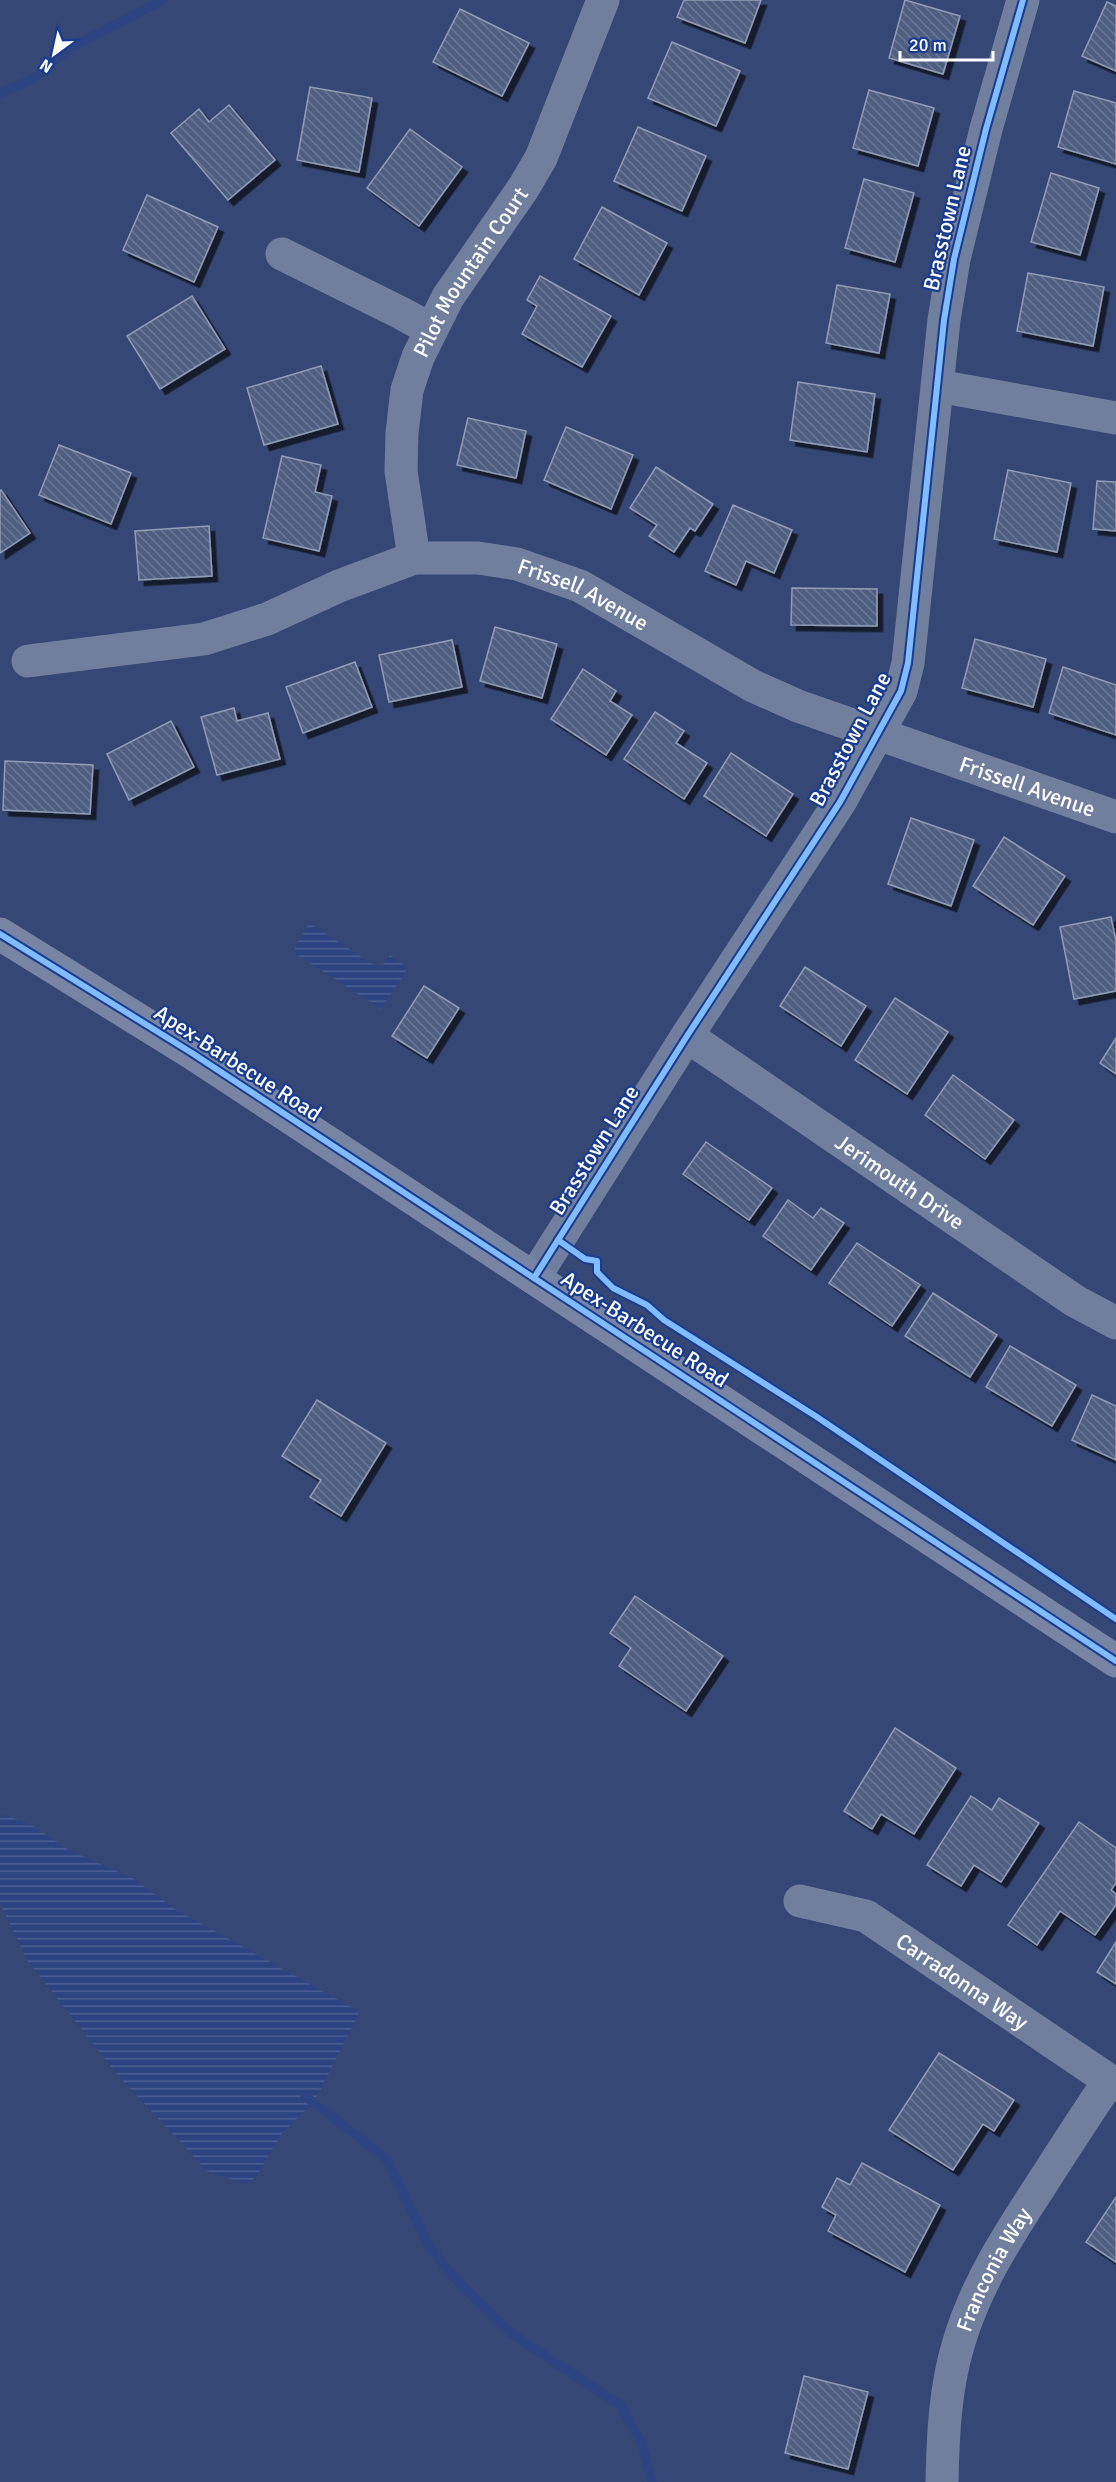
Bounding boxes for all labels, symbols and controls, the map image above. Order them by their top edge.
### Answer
north arrow [24,24,84,84]
scale bar [900,24,993,62]
text: 20 m [909,34,947,56]
text: N [36,54,56,77]
street label: Brasstown Lane [917,143,977,293]
street label: Pilot Mountain Court [407,181,534,361]
street label: Frissell Avenue [514,552,654,636]
street label: Brasstown Lane [803,667,897,811]
street label: Frissell Avenue [956,750,1099,822]
street label: Apex-Barbecue Road [149,999,327,1127]
street label: Brasstown Lane [543,1080,645,1220]
street label: Jerimouth Drive [830,1128,970,1235]
street label: Apex-Barbecue Road [556,1265,734,1393]
street label: Carradonna Way [891,1927,1034,2036]
street label: Franconia Way [950,2201,1037,2335]

